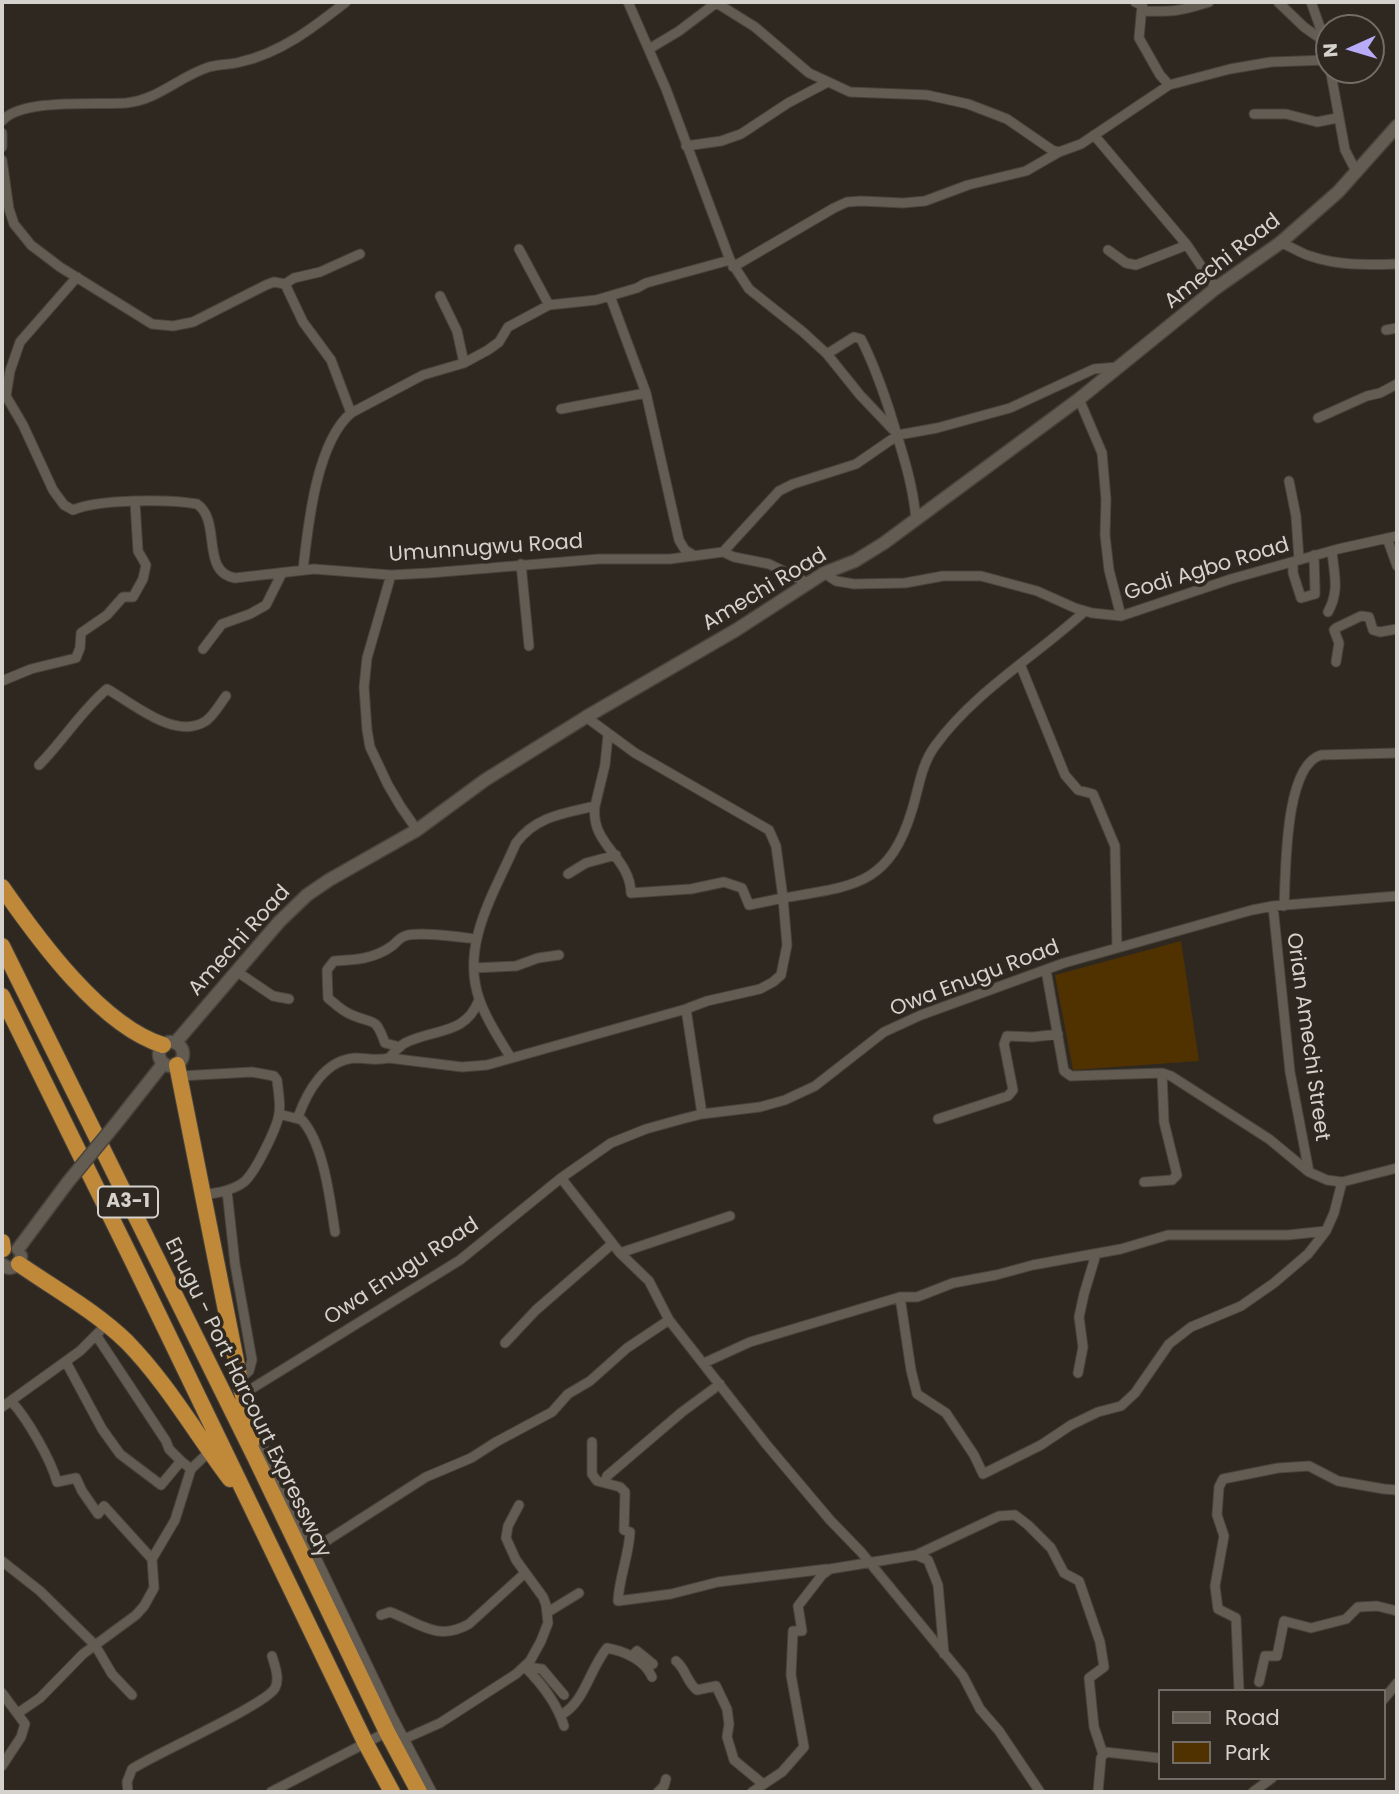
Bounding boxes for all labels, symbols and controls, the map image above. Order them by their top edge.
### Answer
north arrow [1315,14,1385,84]
text: N [1317,42,1345,58]
street label: Amechi Road [1160,209,1286,315]
street label: Umunnugwu Road [388,530,584,568]
street label: Godi Agbo Road [1122,533,1292,607]
street label: Amechi Road [698,543,832,637]
street label: Amechi Road [184,880,296,1002]
street label: Orian Amechi Street [1280,931,1334,1143]
street label: Owa Enugu Road [887,935,1063,1023]
road number: A3-1 [98,1186,158,1218]
street label: Owa Enugu Road [320,1213,484,1331]
street label: Enugu - Port Harcourt Expressway [158,1234,336,1562]
legend [1158,1689,1385,1780]
text: Road [1225,1703,1280,1732]
text: Park [1225,1738,1270,1767]

